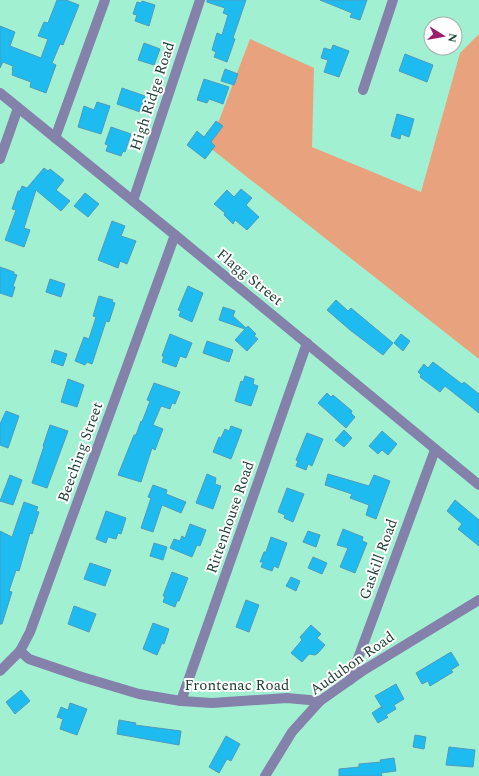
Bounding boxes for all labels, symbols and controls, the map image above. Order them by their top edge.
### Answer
north arrow [423,16,463,56]
text: N [443,32,462,44]
street label: High Ridge Road [124,39,181,154]
street label: Flagg Street [211,243,288,311]
street label: Beeching Street [52,399,109,505]
street label: Rittenhouse Road [200,458,261,577]
street label: Gaskill Road [353,516,404,603]
street label: Audubon Road [305,626,399,701]
street label: Frontenac Road [185,674,289,697]

